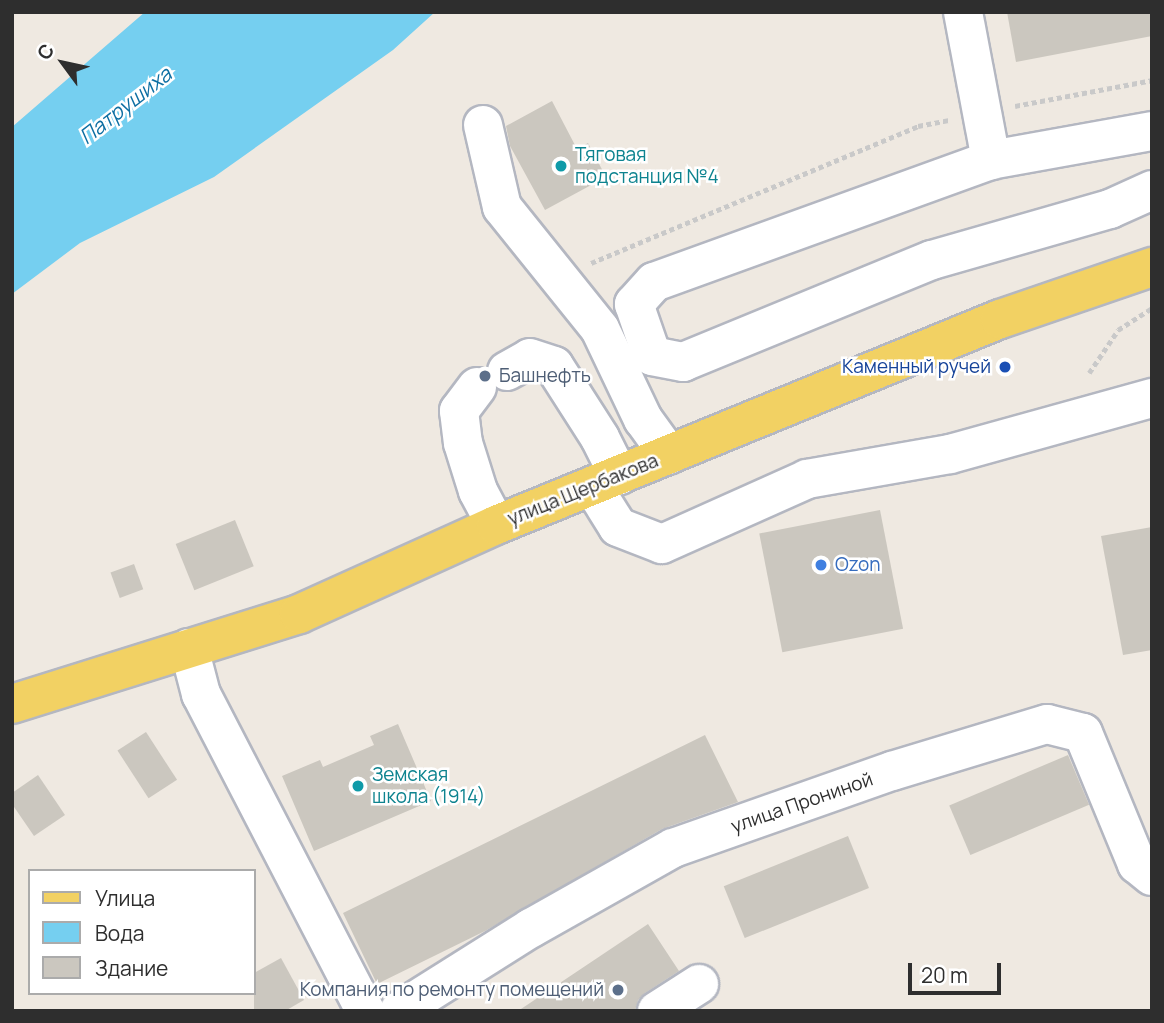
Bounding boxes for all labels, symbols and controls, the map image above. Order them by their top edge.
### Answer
north arrow [28,28,98,98]
text: С [31,39,60,65]
water label: Патрушиха [74,61,176,149]
place label: Тяговая подстанция №4 [575,144,719,188]
marker: Тяговая подстанция №4 [553,158,569,174]
place label: Каменный ручей [842,356,991,378]
marker: Каменный ручей [997,359,1013,375]
place label: Башнефть [499,365,591,387]
marker: Башнефть [477,368,493,384]
street label: улица Щербакова [504,449,662,531]
place label: Ozon [835,554,881,576]
marker: Ozon [813,557,829,573]
place label: Земская школа (1914) [372,764,485,808]
street label: улица Прониной [728,768,876,838]
marker: Земская школа (1914) [350,778,366,794]
legend [28,869,256,995]
text: Улица [95,884,155,912]
text: Вода [95,919,145,947]
scale bar [912,950,1005,994]
text: Здание [95,954,168,982]
text: 20 m [921,961,968,989]
place label: Компания по ремонту помещений [300,979,604,1001]
marker: Компания по ремонту помещений [610,982,626,998]

